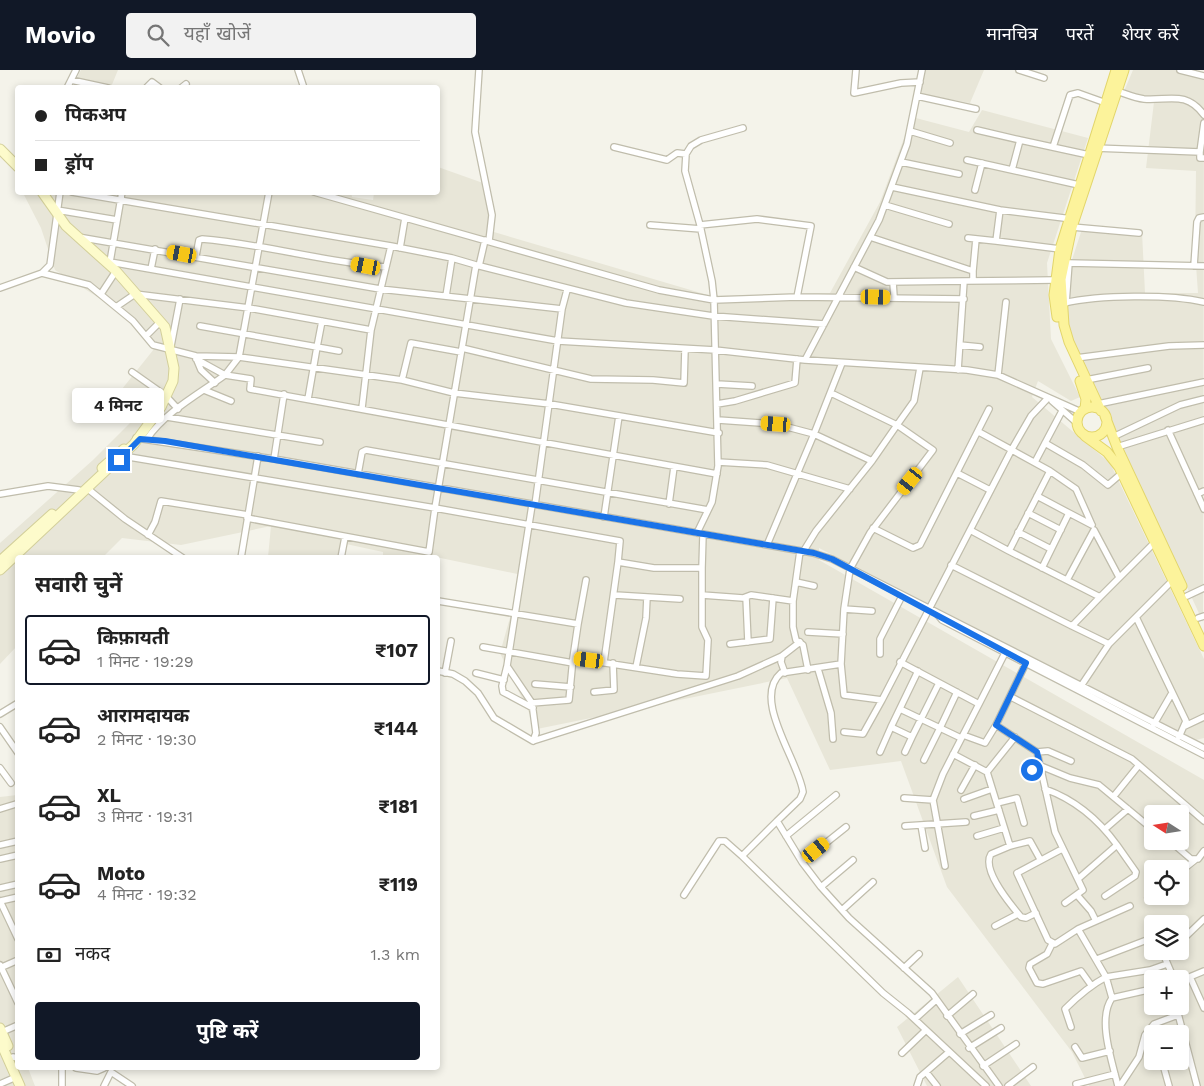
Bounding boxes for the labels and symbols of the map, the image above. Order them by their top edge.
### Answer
car [165,244,198,264]
car [349,256,382,276]
car [860,289,891,305]
callout: 4 मिनट [73,388,165,422]
car [760,415,791,433]
route end [108,449,130,471]
car [894,465,925,497]
car [573,651,604,669]
route start [1021,759,1043,781]
north arrow [1144,805,1189,850]
car [799,835,832,865]

